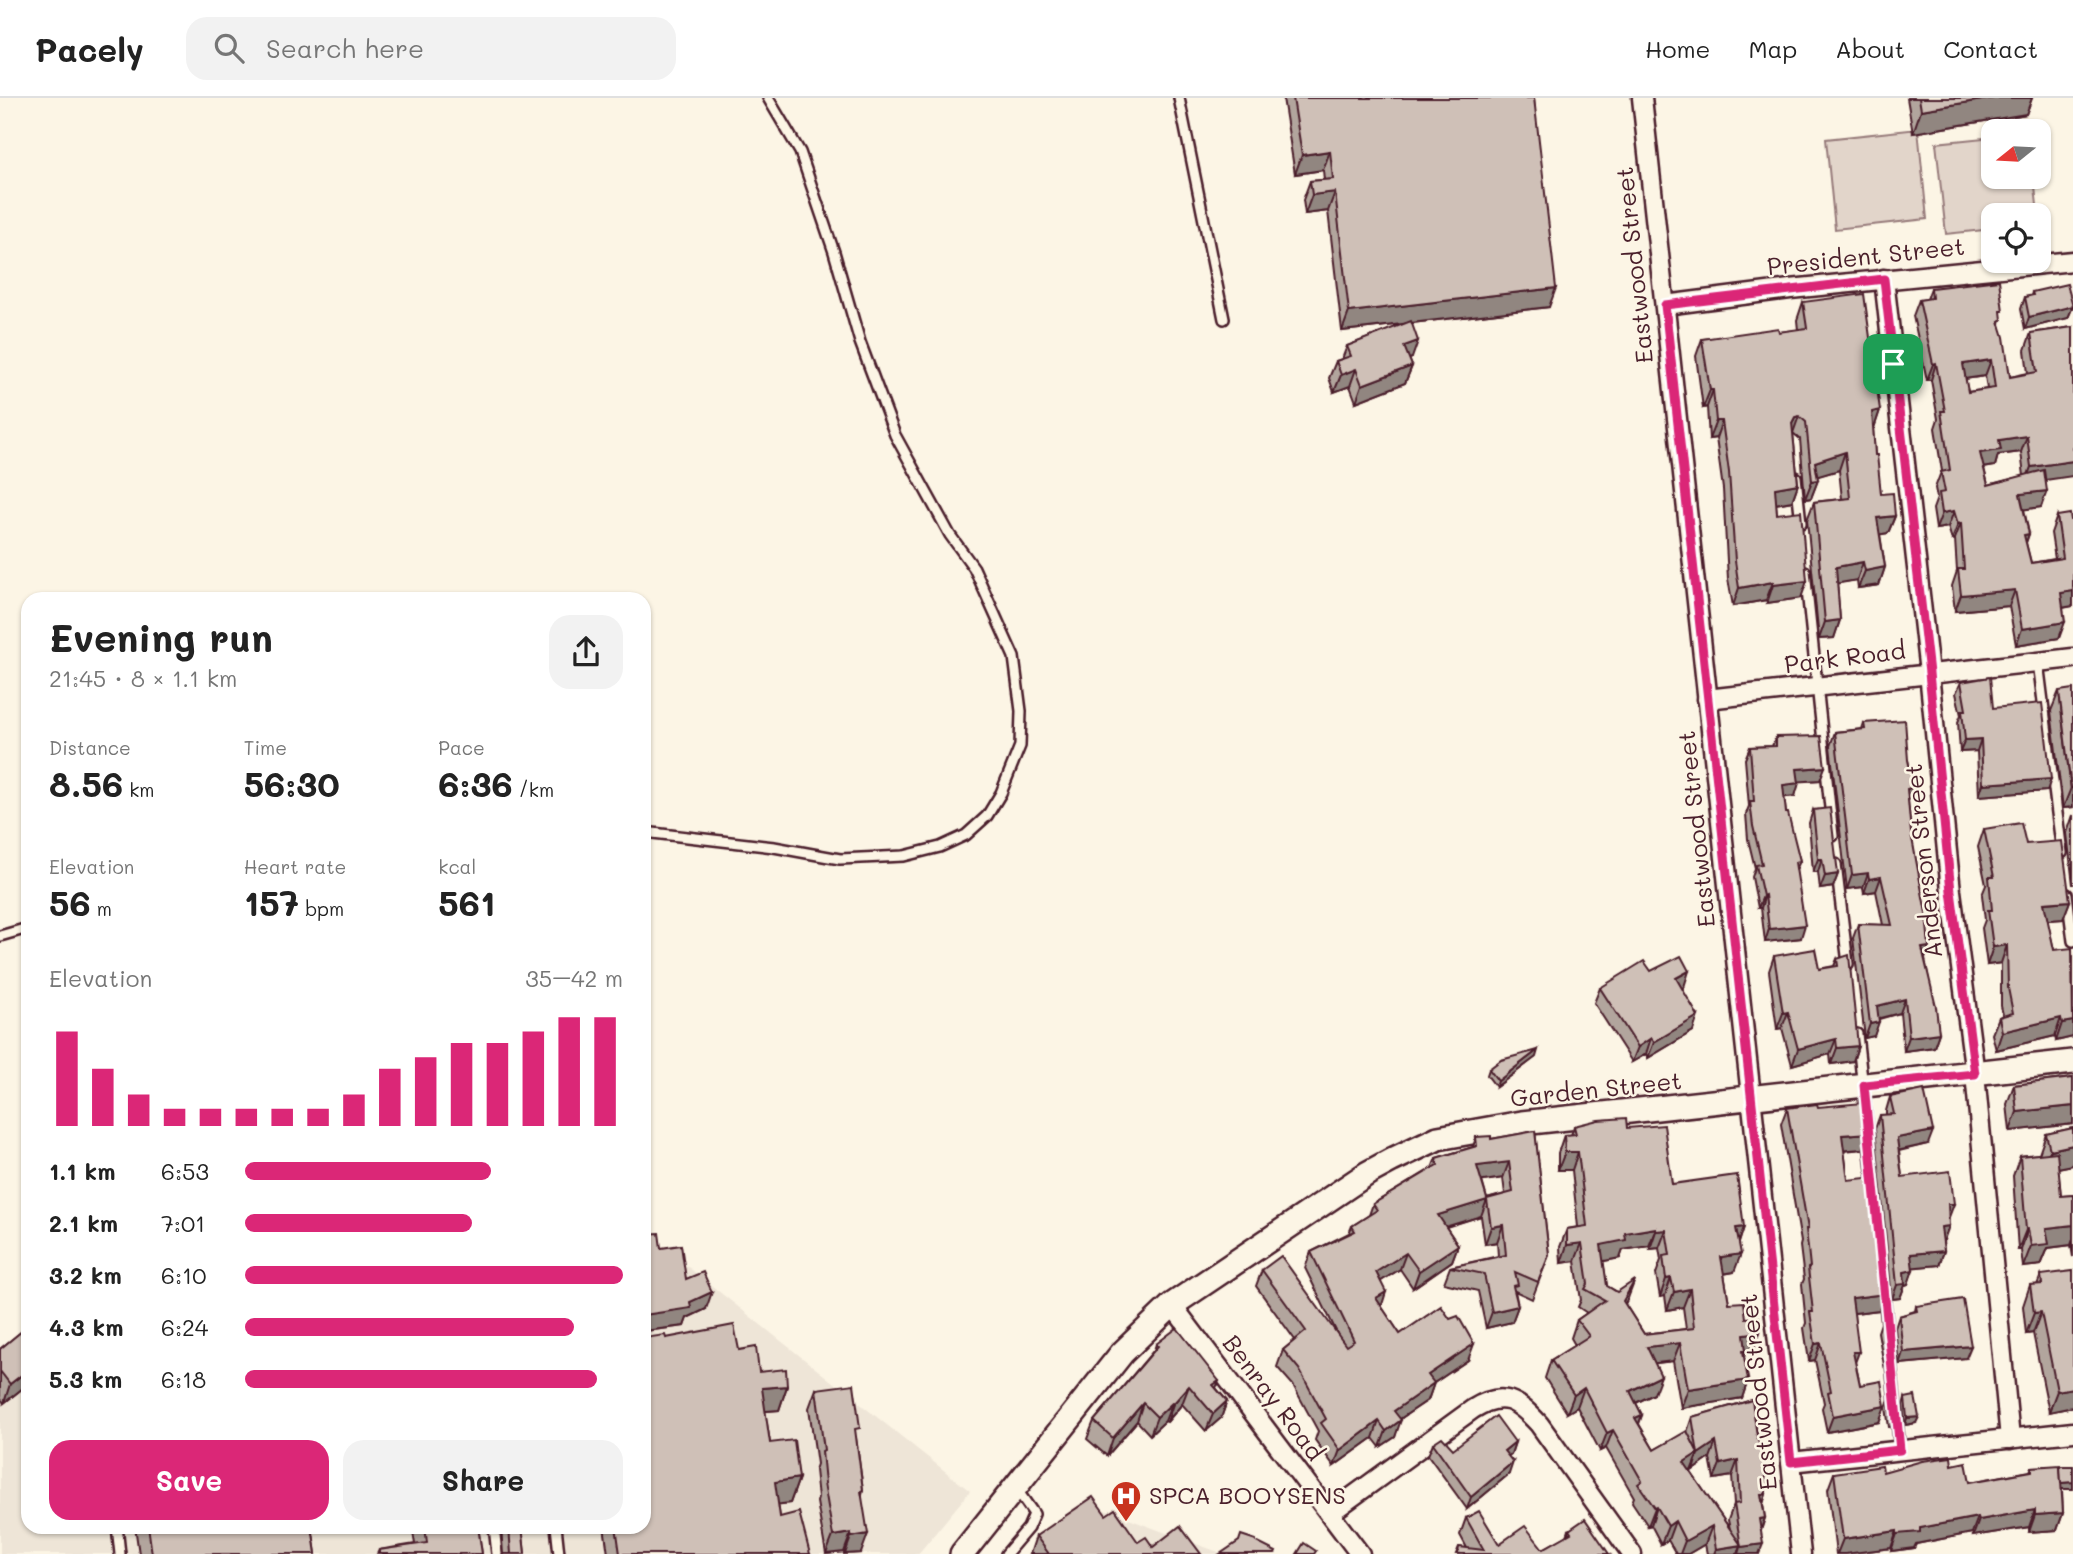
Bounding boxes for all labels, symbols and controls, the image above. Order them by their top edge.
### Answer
search box [186,17,676,80]
text: Pacely [35,27,144,70]
icon: search [210,29,248,67]
text: Search here [266,31,424,65]
text: Home [1645,33,1710,64]
text: Map [1748,33,1797,64]
text: About [1835,33,1905,64]
text: Contact [1943,33,2038,64]
north arrow [1981,119,2051,189]
map controls [1981,119,2051,273]
street label: Eastwood Street [1608,165,1659,365]
button: locate [1981,203,2051,273]
street label: President Street [1765,230,1966,281]
pin [1863,334,1923,394]
icon: arrive [1874,345,1912,383]
text: Evening run [49,612,273,662]
button: share [549,615,623,689]
street label: Park Road [1782,634,1907,679]
text: 21:45 · 8 × 1.1 km [49,663,237,693]
street label: Eastwood Street [1670,729,1721,929]
text: Distance [49,735,131,760]
text: Time [244,735,287,760]
text: Pace [438,735,485,760]
text: 8.56 [49,760,123,806]
text: 56:30 [244,760,340,806]
text: 6:36 [438,760,513,806]
street label: Anderson Street [1897,762,1948,960]
text: km [123,777,154,802]
text: /km [513,777,554,802]
text: Elevation [49,854,134,879]
text: Heart rate [244,854,346,879]
text: kcal [438,854,476,879]
text: 56 [49,879,91,925]
text: 157 [244,879,299,925]
text: 561 [438,879,495,925]
text: m [91,896,112,921]
text: bpm [299,896,344,921]
text: Elevation [49,963,152,993]
text: 35–42 m [525,963,623,993]
street label: Garden Street [1509,1064,1683,1113]
text: 1.1 km [49,1156,115,1186]
text: 6:53 [161,1156,209,1186]
text: 2.1 km [49,1208,118,1238]
text: 7:01 [161,1208,205,1238]
text: 3.2 km [49,1260,122,1290]
text: 6:10 [161,1260,207,1290]
street label: Eastwood Street [1732,1292,1783,1492]
text: 4.3 km [49,1312,123,1342]
text: 6:24 [161,1312,208,1342]
street label: Benray Road [1217,1328,1332,1466]
text: 5.3 km [49,1364,122,1394]
text: 6:18 [161,1364,206,1394]
button: Save [49,1440,329,1520]
button: Share [343,1440,623,1520]
hospital icon: SPCA BOOYSENS [1109,1479,1143,1523]
place label: SPCA BOOYSENS [1149,1479,1346,1510]

